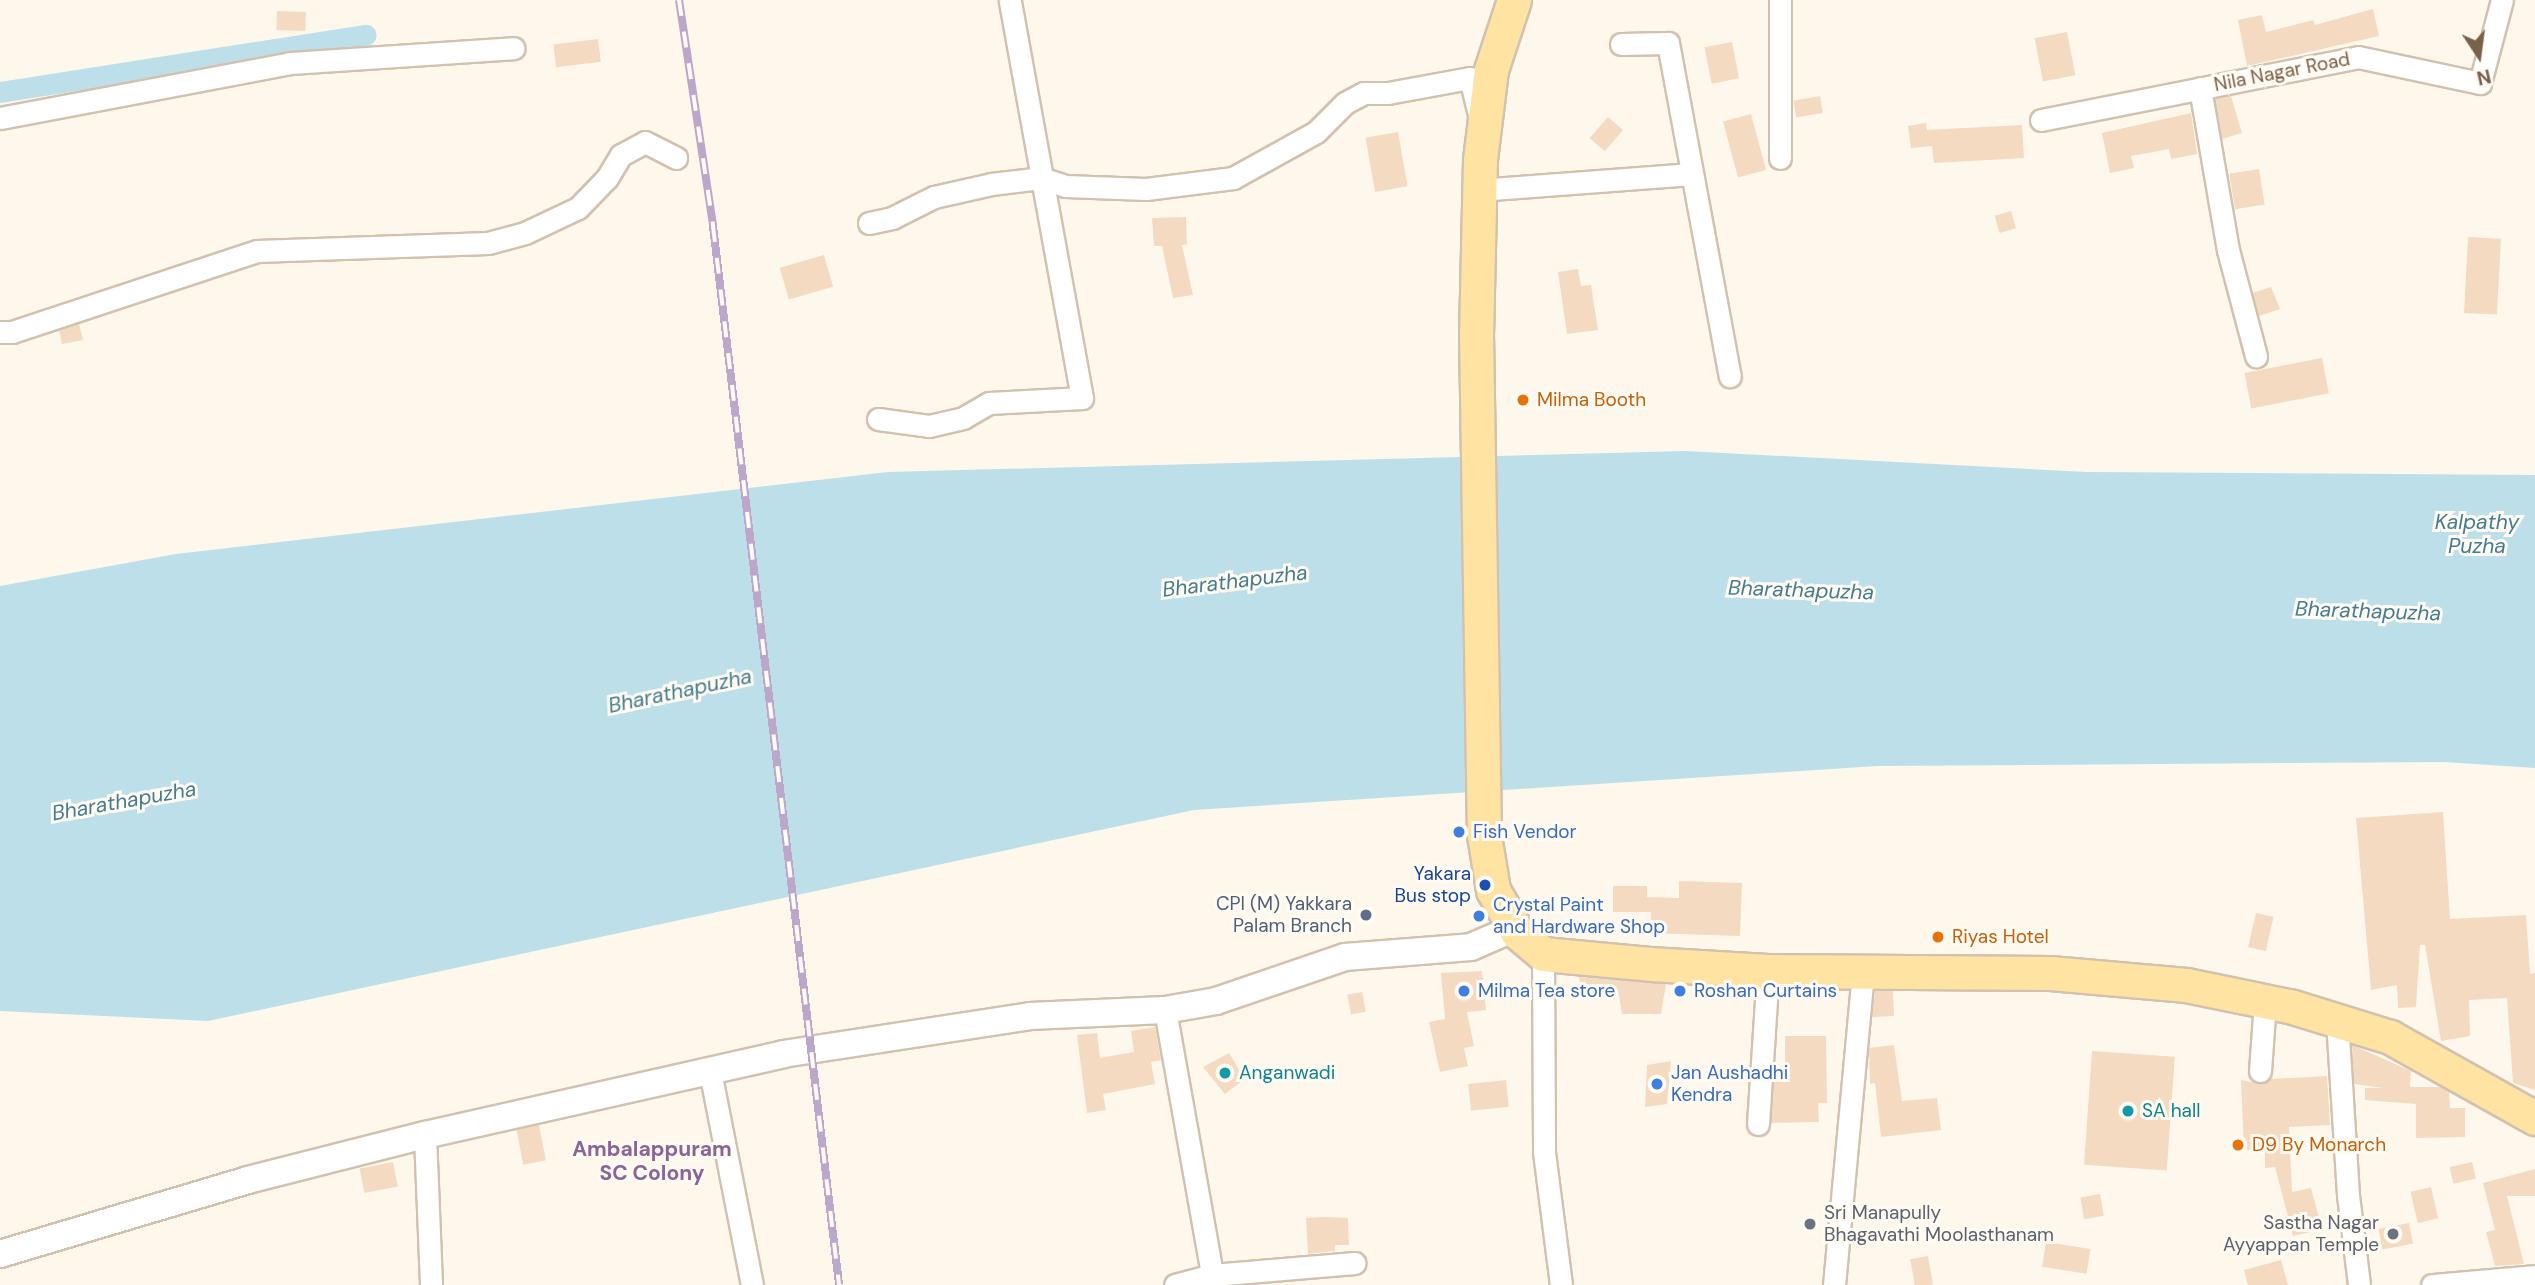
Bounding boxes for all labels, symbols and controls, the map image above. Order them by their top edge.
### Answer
north arrow [2444,21,2514,91]
street label: Nila Nagar Road [2212,48,2352,96]
text: N [2474,63,2493,91]
place label: Milma Booth [1537,389,1646,411]
marker: Milma Booth [1515,392,1531,408]
water label: Kalpathy Puzha [2435,509,2519,559]
water label: Bharathapuzha [1161,560,1309,602]
water label: Bharathapuzha [1728,575,1874,605]
water label: Bharathapuzha [2295,596,2441,626]
water label: Bharathapuzha [606,663,754,719]
water label: Bharathapuzha [50,776,198,826]
place label: Fish Vendor [1473,821,1577,843]
marker: Fish Vendor [1451,824,1467,840]
place label: Yakara Bus stop [1395,863,1471,907]
marker: Yakara Bus stop [1477,877,1493,893]
place label: CPI (M) Yakkara Palam Branch [1216,893,1352,937]
place label: Crystal Paint and Hardware Shop [1493,894,1665,938]
marker: CPI (M) Yakkara Palam Branch [1358,907,1374,923]
marker: Crystal Paint and Hardware Shop [1471,908,1487,924]
place label: Riyas Hotel [1952,926,2049,948]
marker: Riyas Hotel [1930,929,1946,945]
place label: Milma Tea store [1478,980,1615,1002]
place label: Roshan Curtains [1694,980,1837,1002]
marker: Milma Tea store [1456,983,1472,999]
marker: Roshan Curtains [1672,983,1688,999]
place label: Anganwadi [1239,1062,1335,1084]
place label: Jan Aushadhi Kendra [1671,1062,1788,1106]
marker: Anganwadi [1217,1065,1233,1081]
marker: Jan Aushadhi Kendra [1649,1076,1665,1092]
place label: SA hall [2142,1100,2200,1122]
marker: SA hall [2120,1103,2136,1119]
place label: D9 By Monarch [2252,1134,2386,1156]
district label: Ambalappuram SC Colony [572,1136,732,1186]
marker: D9 By Monarch [2230,1137,2246,1153]
place label: Sri Manapully Bhagavathi Moolasthanam [1824,1202,2054,1246]
place label: Sastha Nagar Ayyappan Temple [2223,1212,2379,1256]
marker: Sri Manapully Bhagavathi Moolasthanam [1802,1216,1818,1232]
marker: Sastha Nagar Ayyappan Temple [2385,1226,2401,1242]

